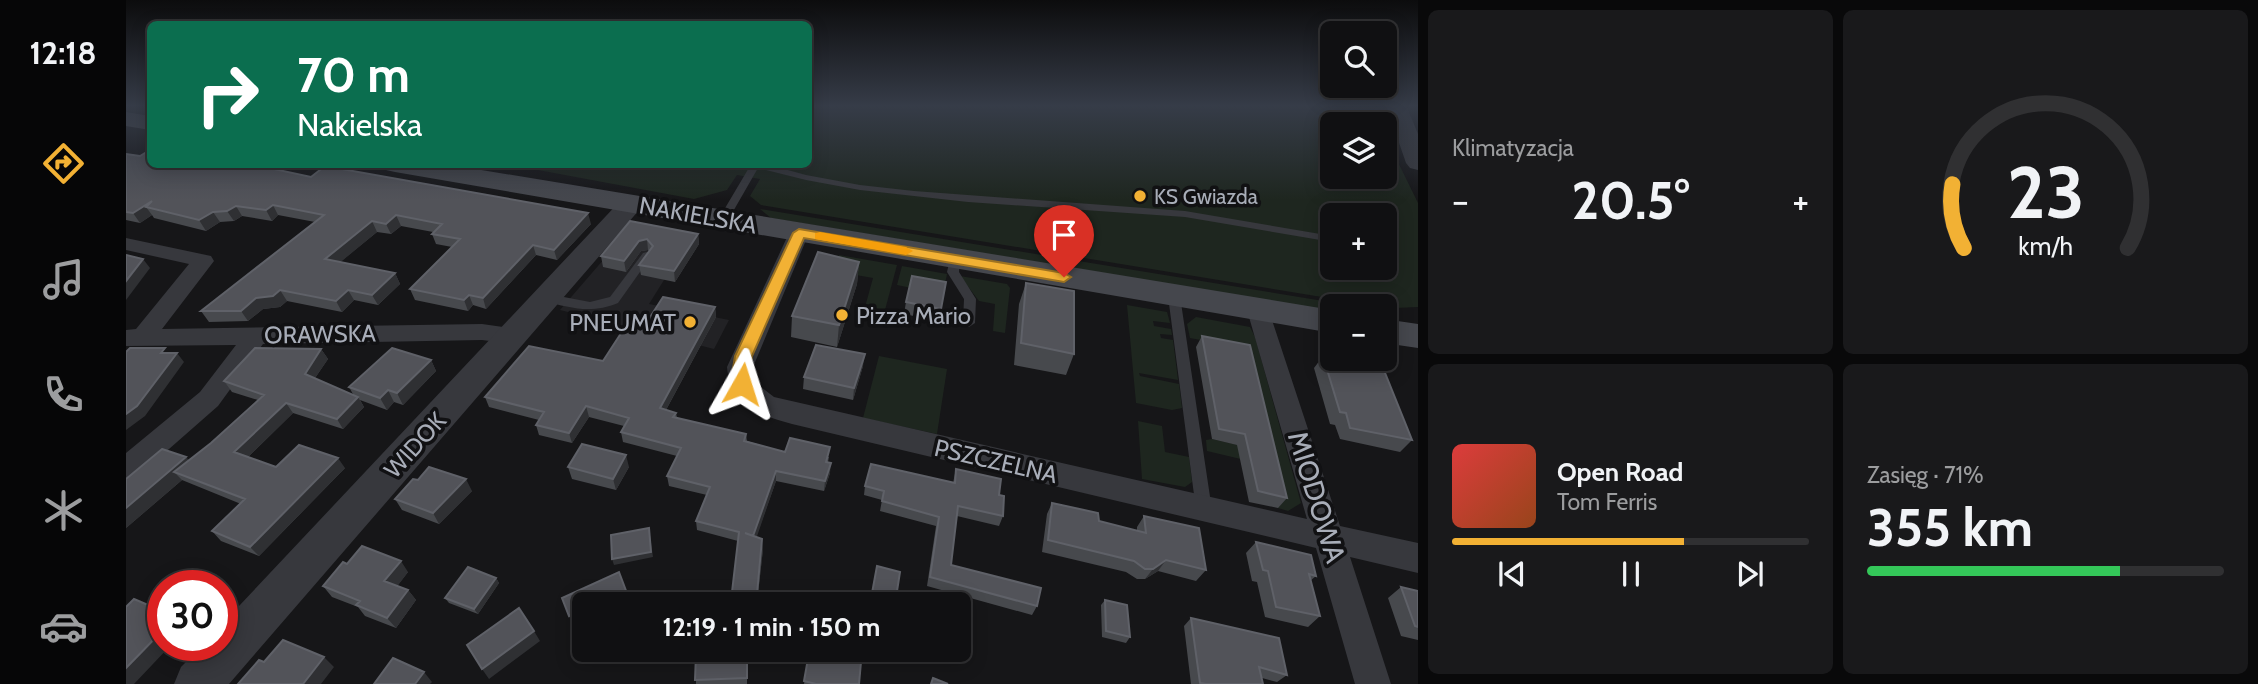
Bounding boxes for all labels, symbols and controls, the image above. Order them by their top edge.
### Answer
map controls [1320,21,1397,371]
button: search [1320,21,1397,98]
text: 12:18 [30,33,96,72]
text: 70 m [297,45,410,104]
icon: right [182,49,273,140]
text: Nakielska [297,105,422,144]
button: layers [1320,112,1397,189]
text: Klimatyzacja [1452,134,1574,162]
icon: directions [39,139,88,188]
text: 23 [2007,148,2084,236]
text: 20.5° [1571,169,1690,232]
text: − [1452,177,1469,224]
text: + [1792,177,1809,224]
place label: KS Gwiazda [1154,184,1258,209]
marker: KS Gwiazda [1132,188,1148,204]
street label: NAKIELSKA [637,190,759,240]
button: + [1320,203,1397,280]
pin [1034,205,1094,277]
icon: arrive [1045,216,1083,254]
text: km/h [2018,231,2073,261]
icon: music [39,255,88,304]
button: − [1320,294,1397,371]
place label: Pizza Mario [856,301,971,330]
marker: Pizza Mario [834,307,850,323]
place label: PNEUMAT [569,308,676,337]
marker: PNEUMAT [682,314,698,330]
street label: ORAWSKA [264,319,376,349]
position arrow [705,347,779,421]
icon: phone [39,370,88,419]
street label: WIDOK [378,406,452,484]
street label: MIODOWA [1281,427,1353,568]
street label: PSZCZELNA [932,433,1061,489]
text: Open Road [1557,456,1683,488]
text: Zasięg · 71% [1867,461,1984,489]
icon: climate [39,486,88,535]
text: Tom Ferris [1557,488,1657,516]
text: 355 km [1867,496,2033,559]
icon: previous [1493,555,1531,593]
icon: pause [1612,555,1650,593]
icon: next [1731,555,1769,593]
speed limit sign: 30 [147,570,238,661]
icon: car [39,602,88,651]
text: 12:19 · 1 min · 150 m [663,611,880,643]

